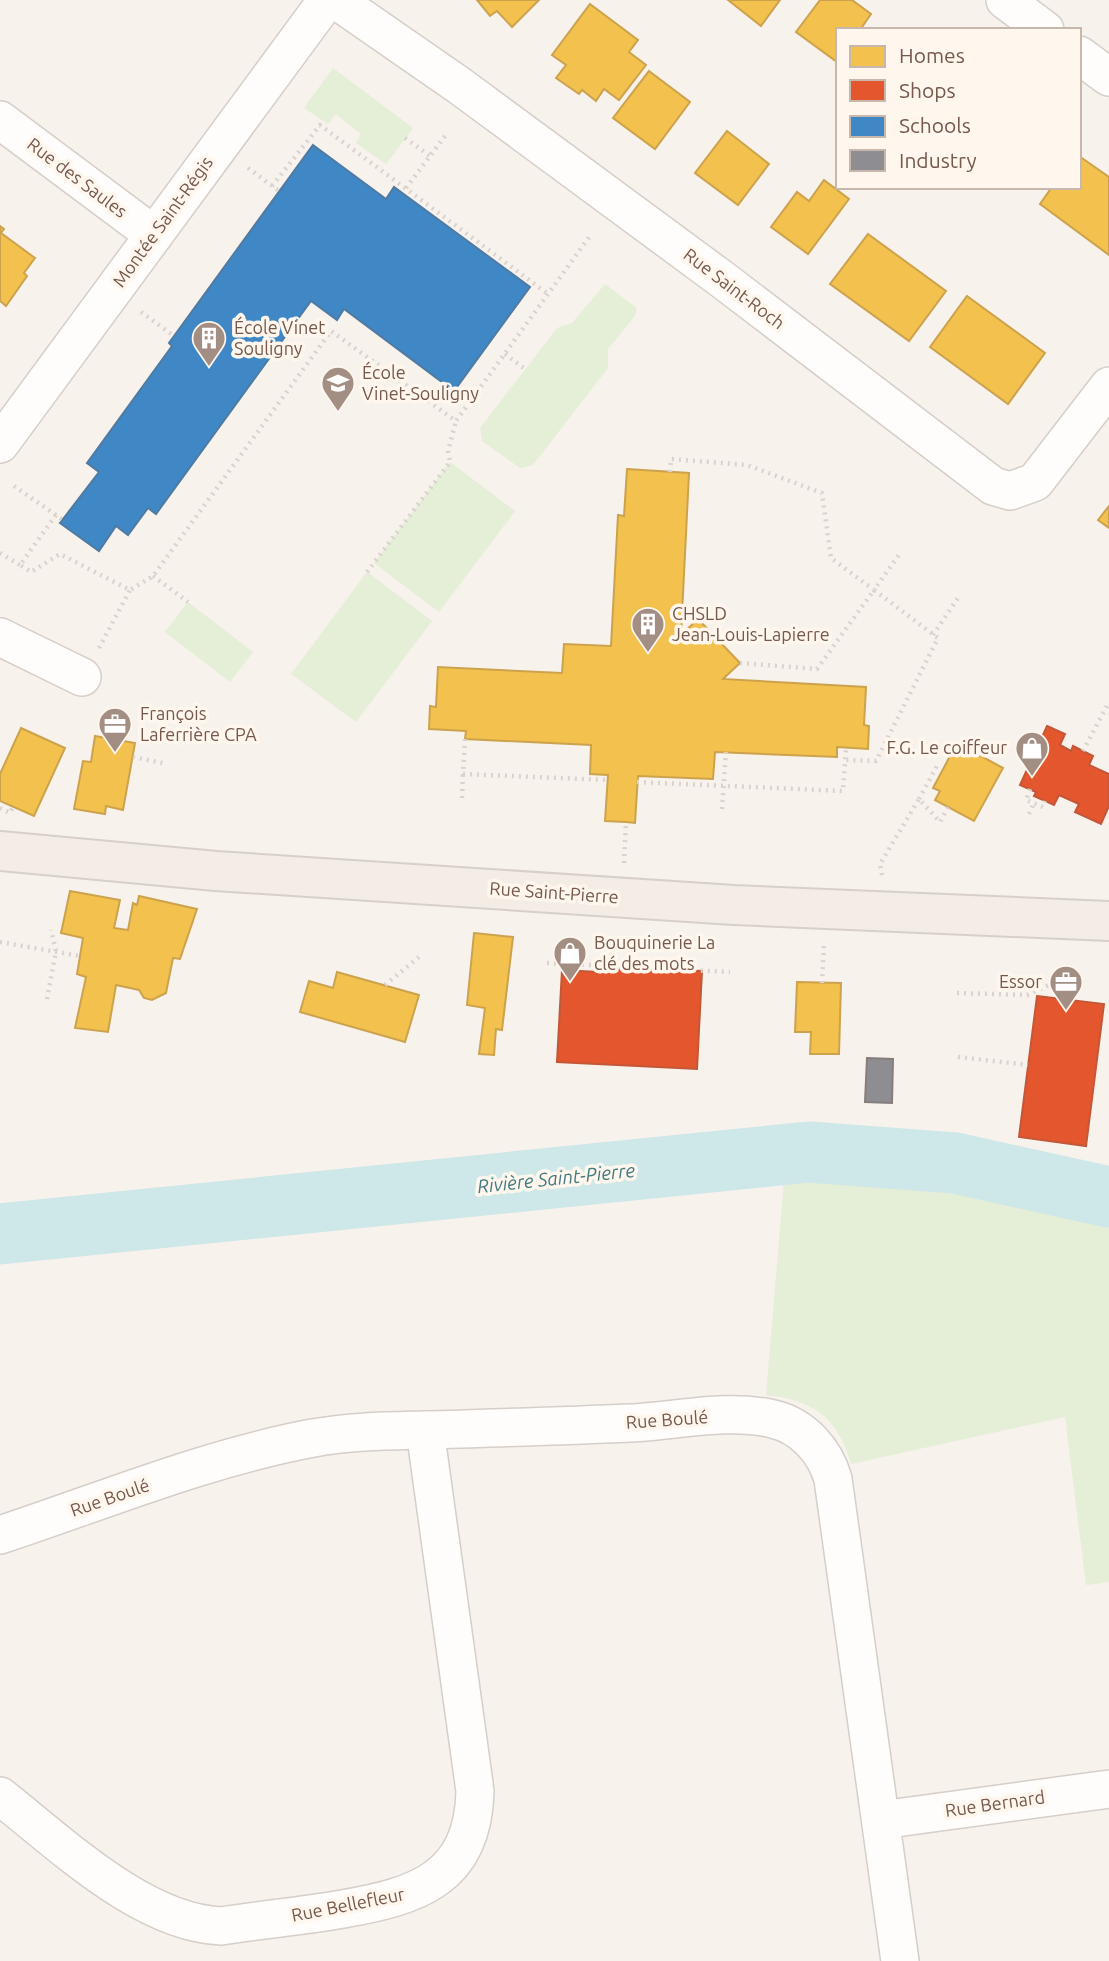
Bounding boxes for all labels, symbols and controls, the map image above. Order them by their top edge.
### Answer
legend [836,28,1081,189]
text: Homes [899,43,965,67]
text: Shops [899,78,956,102]
text: Schools [899,113,971,137]
street label: Rue des Saules [24,133,131,221]
text: Industry [899,148,977,172]
street label: Montée Saint-Régis [108,152,216,291]
street label: Rue Saint-Roch [680,244,789,333]
place label: École Vinet Souligny [234,316,325,358]
building icon: École Vinet Souligny [190,319,228,368]
place label: École Vinet-Souligny [362,361,479,403]
school or university icon: École Vinet-Souligny [319,364,357,413]
place label: CHSLD Jean-Louis-Lapierre [672,603,830,644]
building icon: CHSLD Jean-Louis-Lapierre [629,605,667,654]
place label: François Laferrière CPA [140,703,257,744]
office icon: François Laferrière CPA [96,705,134,754]
shop icon: F.G. Le coiffeur [1013,729,1051,778]
place label: F.G. Le coiffeur [886,737,1007,757]
street label: Rue Saint-Pierre [489,878,619,906]
place label: Bouquinerie La clé des mots [594,932,715,973]
shop icon: Bouquinerie La clé des mots [551,934,589,983]
office icon: Essor [1047,963,1085,1012]
place label: Essor [999,971,1042,991]
water label: Rivière Saint-Pierre [476,1159,636,1197]
street label: Rue Boulé [625,1406,709,1432]
street label: Rue Boulé [67,1474,152,1520]
street label: Rue Bernard [944,1786,1046,1820]
street label: Rue Bellefleur [290,1883,406,1925]

